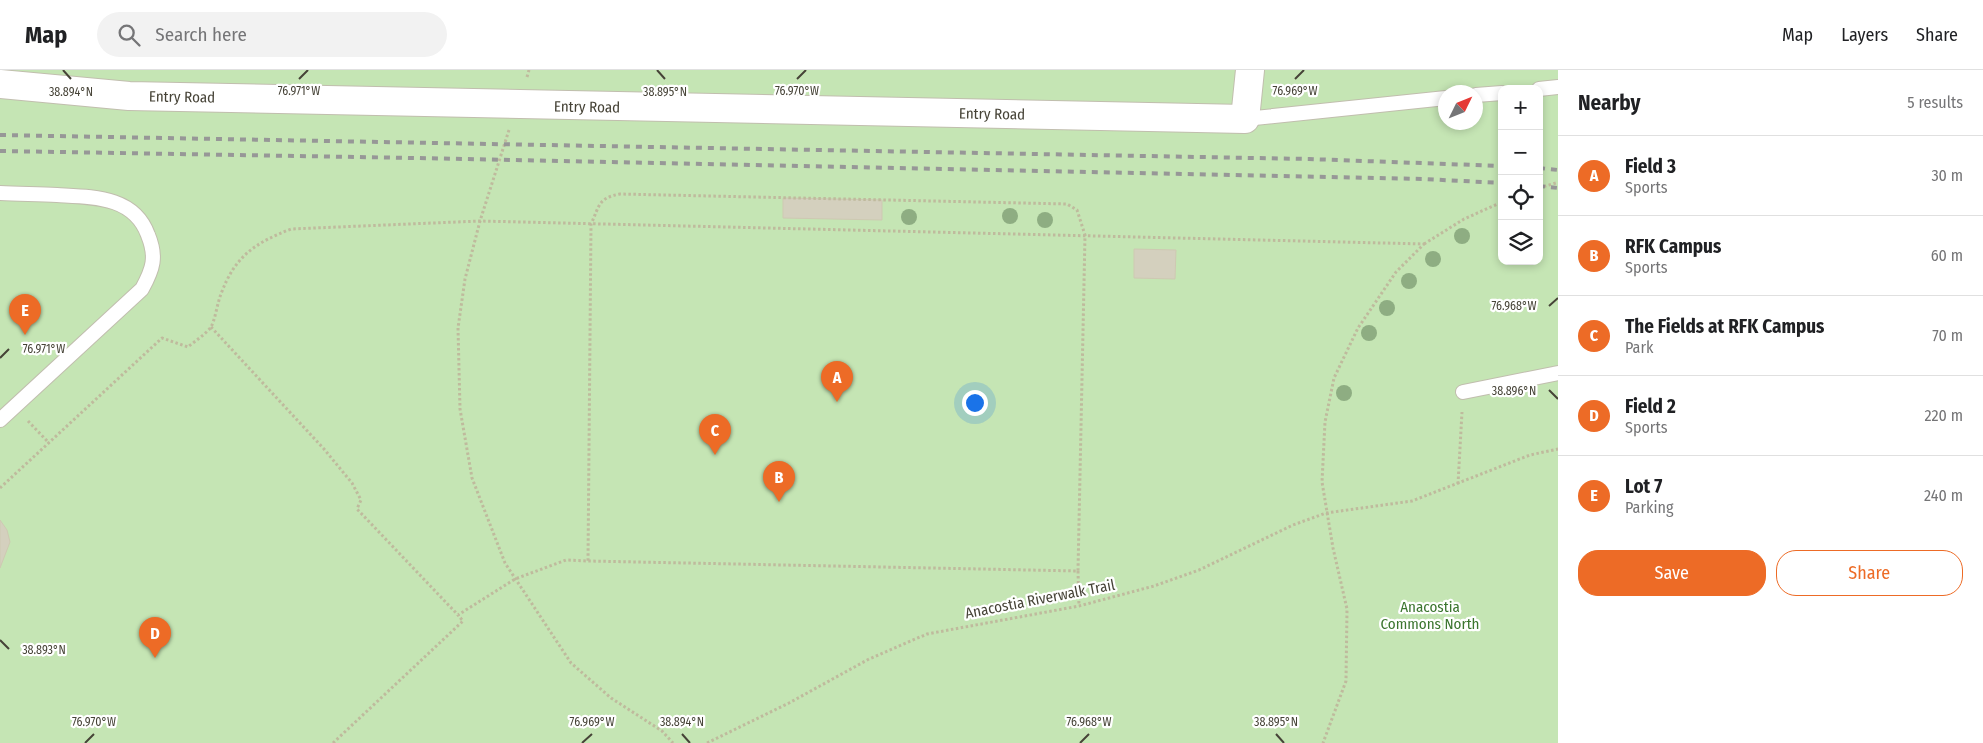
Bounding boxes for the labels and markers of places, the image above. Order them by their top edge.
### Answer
pin: E [9,294,41,335]
pin: A [821,361,853,402]
pin: C [699,414,731,455]
pin: B [763,461,795,502]
pin: D [139,617,171,658]

